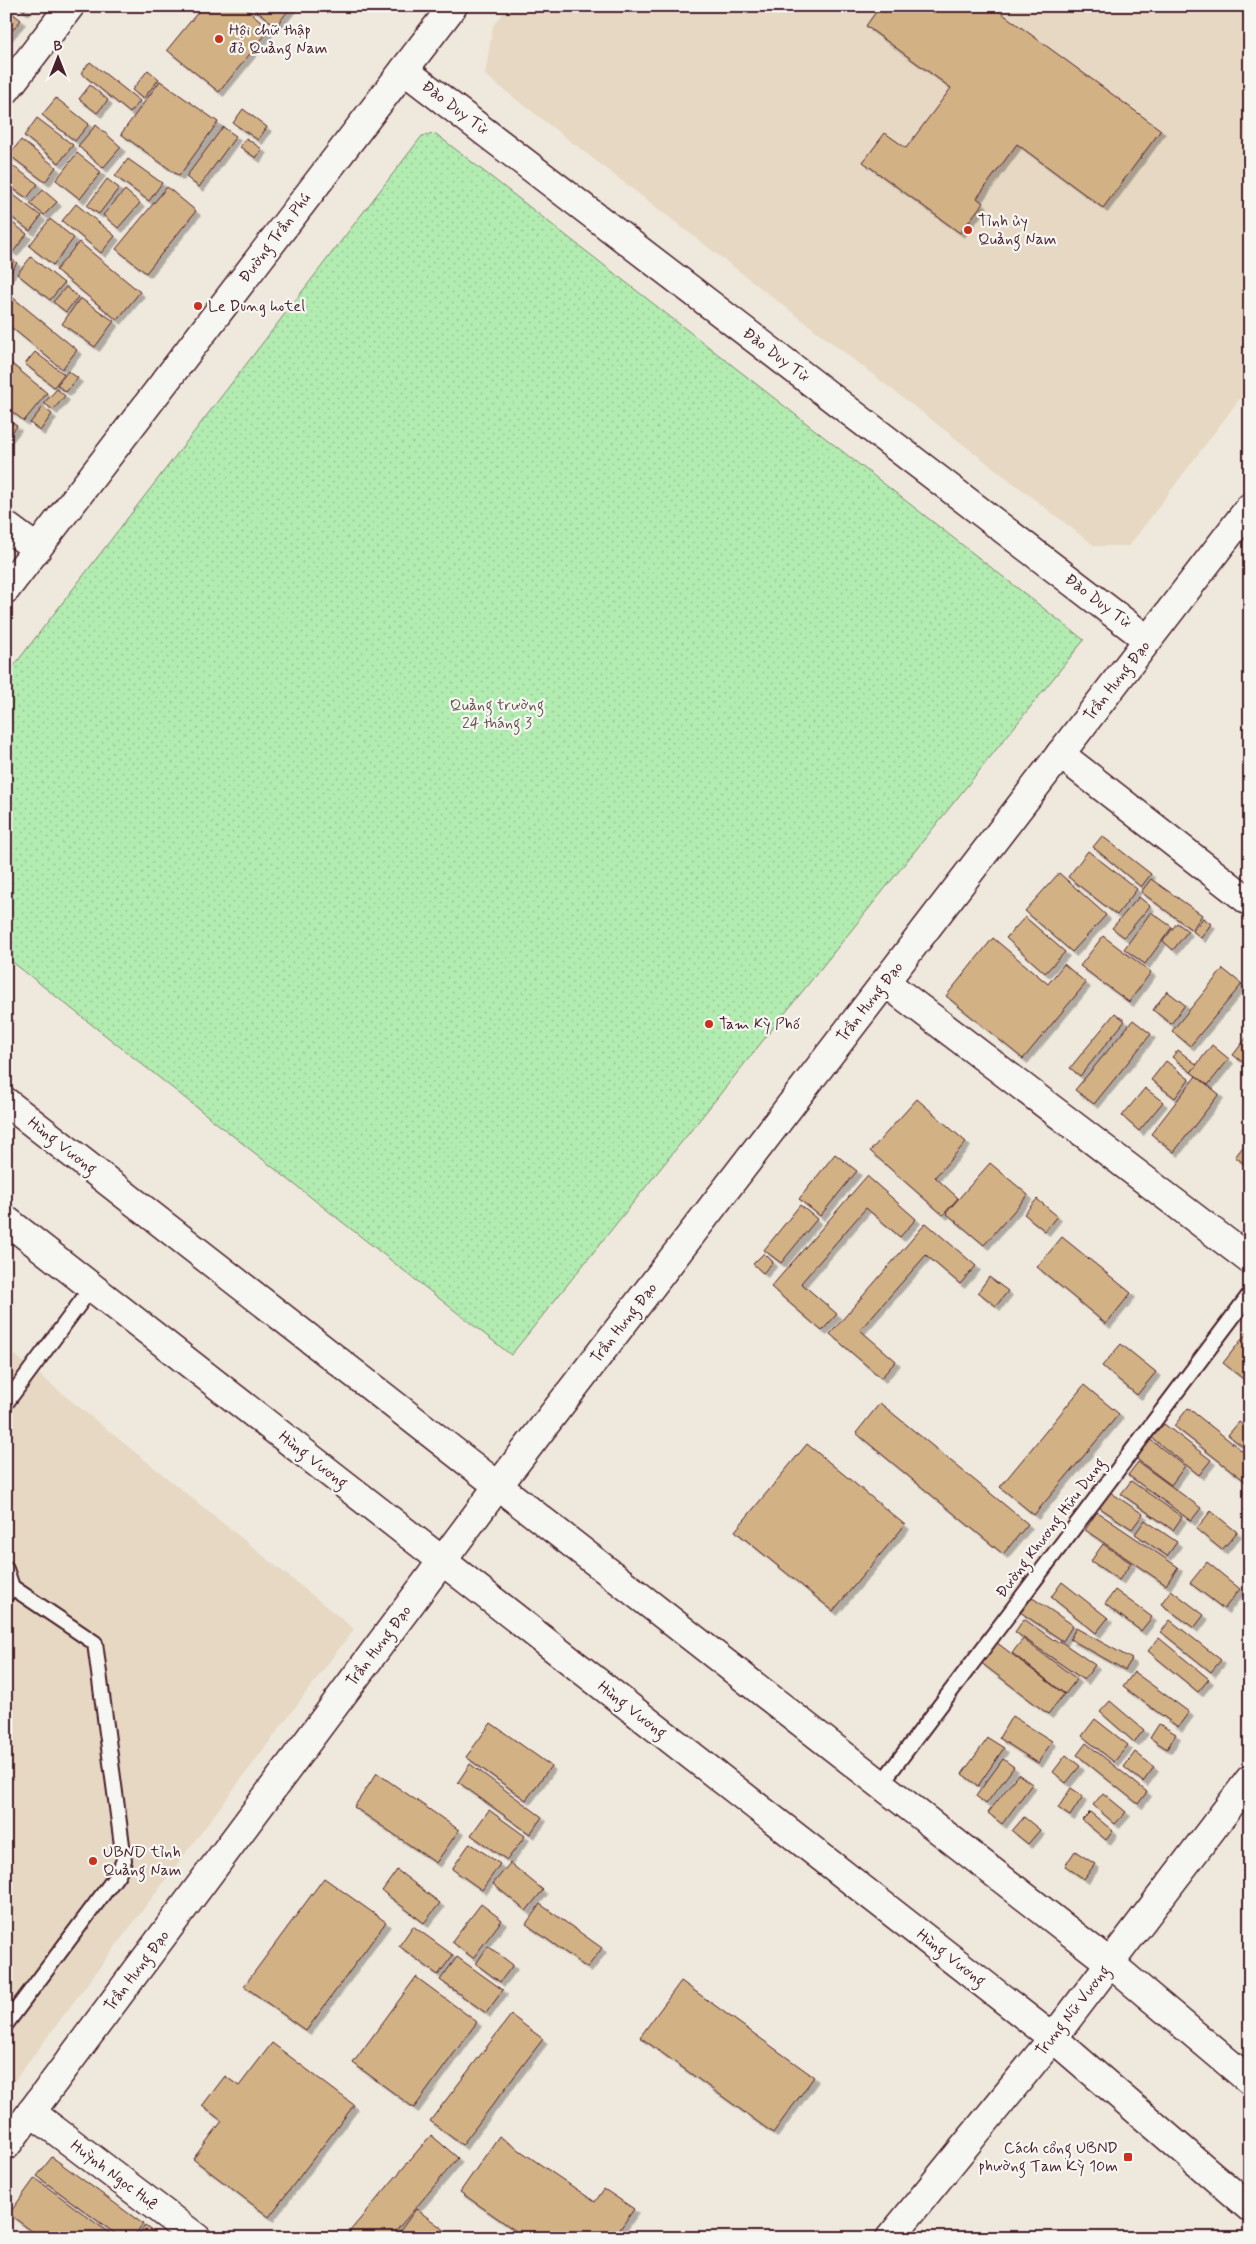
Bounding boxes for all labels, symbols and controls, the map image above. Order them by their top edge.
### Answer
place label: Hội chữ thập đỏ Quảng Nam [229,20,327,60]
north arrow [32,32,82,82]
marker: Hội chữ thập đỏ Quảng Nam [213,33,225,45]
text: B [54,37,63,55]
street label: Đào Duy Từ [417,76,493,140]
street label: Đường Trần Phú [234,189,316,288]
place label: Tỉnh ủy Quảng Nam [978,211,1056,251]
marker: Tỉnh ủy Quảng Nam [962,224,974,236]
place label: Le Dung hotel [208,296,305,317]
marker: Le Dung hotel [192,300,204,312]
street label: Đào Duy Từ [738,323,814,387]
street label: Đào Duy Từ [1060,569,1136,633]
street label: Trần Hưng Đạo [1079,636,1156,726]
park label: Quảng trường 24 tháng 3 [450,695,544,735]
street label: Trần Hưng Đạo [832,957,909,1047]
place label: Tam Kỳ Phố [719,1014,800,1035]
marker: Tam Kỳ Phố [703,1018,715,1030]
street label: Hùng Vương [22,1112,101,1180]
street label: Trần Hưng Đạo [586,1278,663,1368]
street label: Hùng Vương [273,1426,352,1494]
street label: Đường Khương Hữu Dụng [991,1454,1111,1603]
street label: Trần Hưng Đạo [341,1601,417,1692]
street label: Hùng Vương [592,1676,671,1744]
place label: UBND tỉnh Quảng Nam [103,1842,181,1882]
marker: UBND tỉnh Quảng Nam [87,1855,99,1867]
street label: Hùng Vương [911,1924,990,1992]
street label: Trần Hưng Đạo [99,1926,175,2017]
street label: Trưng Nữ Vương [1031,1961,1116,2061]
street label: Huỳnh Ngọc Huệ [66,2135,162,2215]
place label: Cách cổng UBND phường Tam Kỳ 10m [978,2138,1118,2178]
marker: Cách cổng UBND phường Tam Kỳ 10m [1122,2151,1134,2163]

